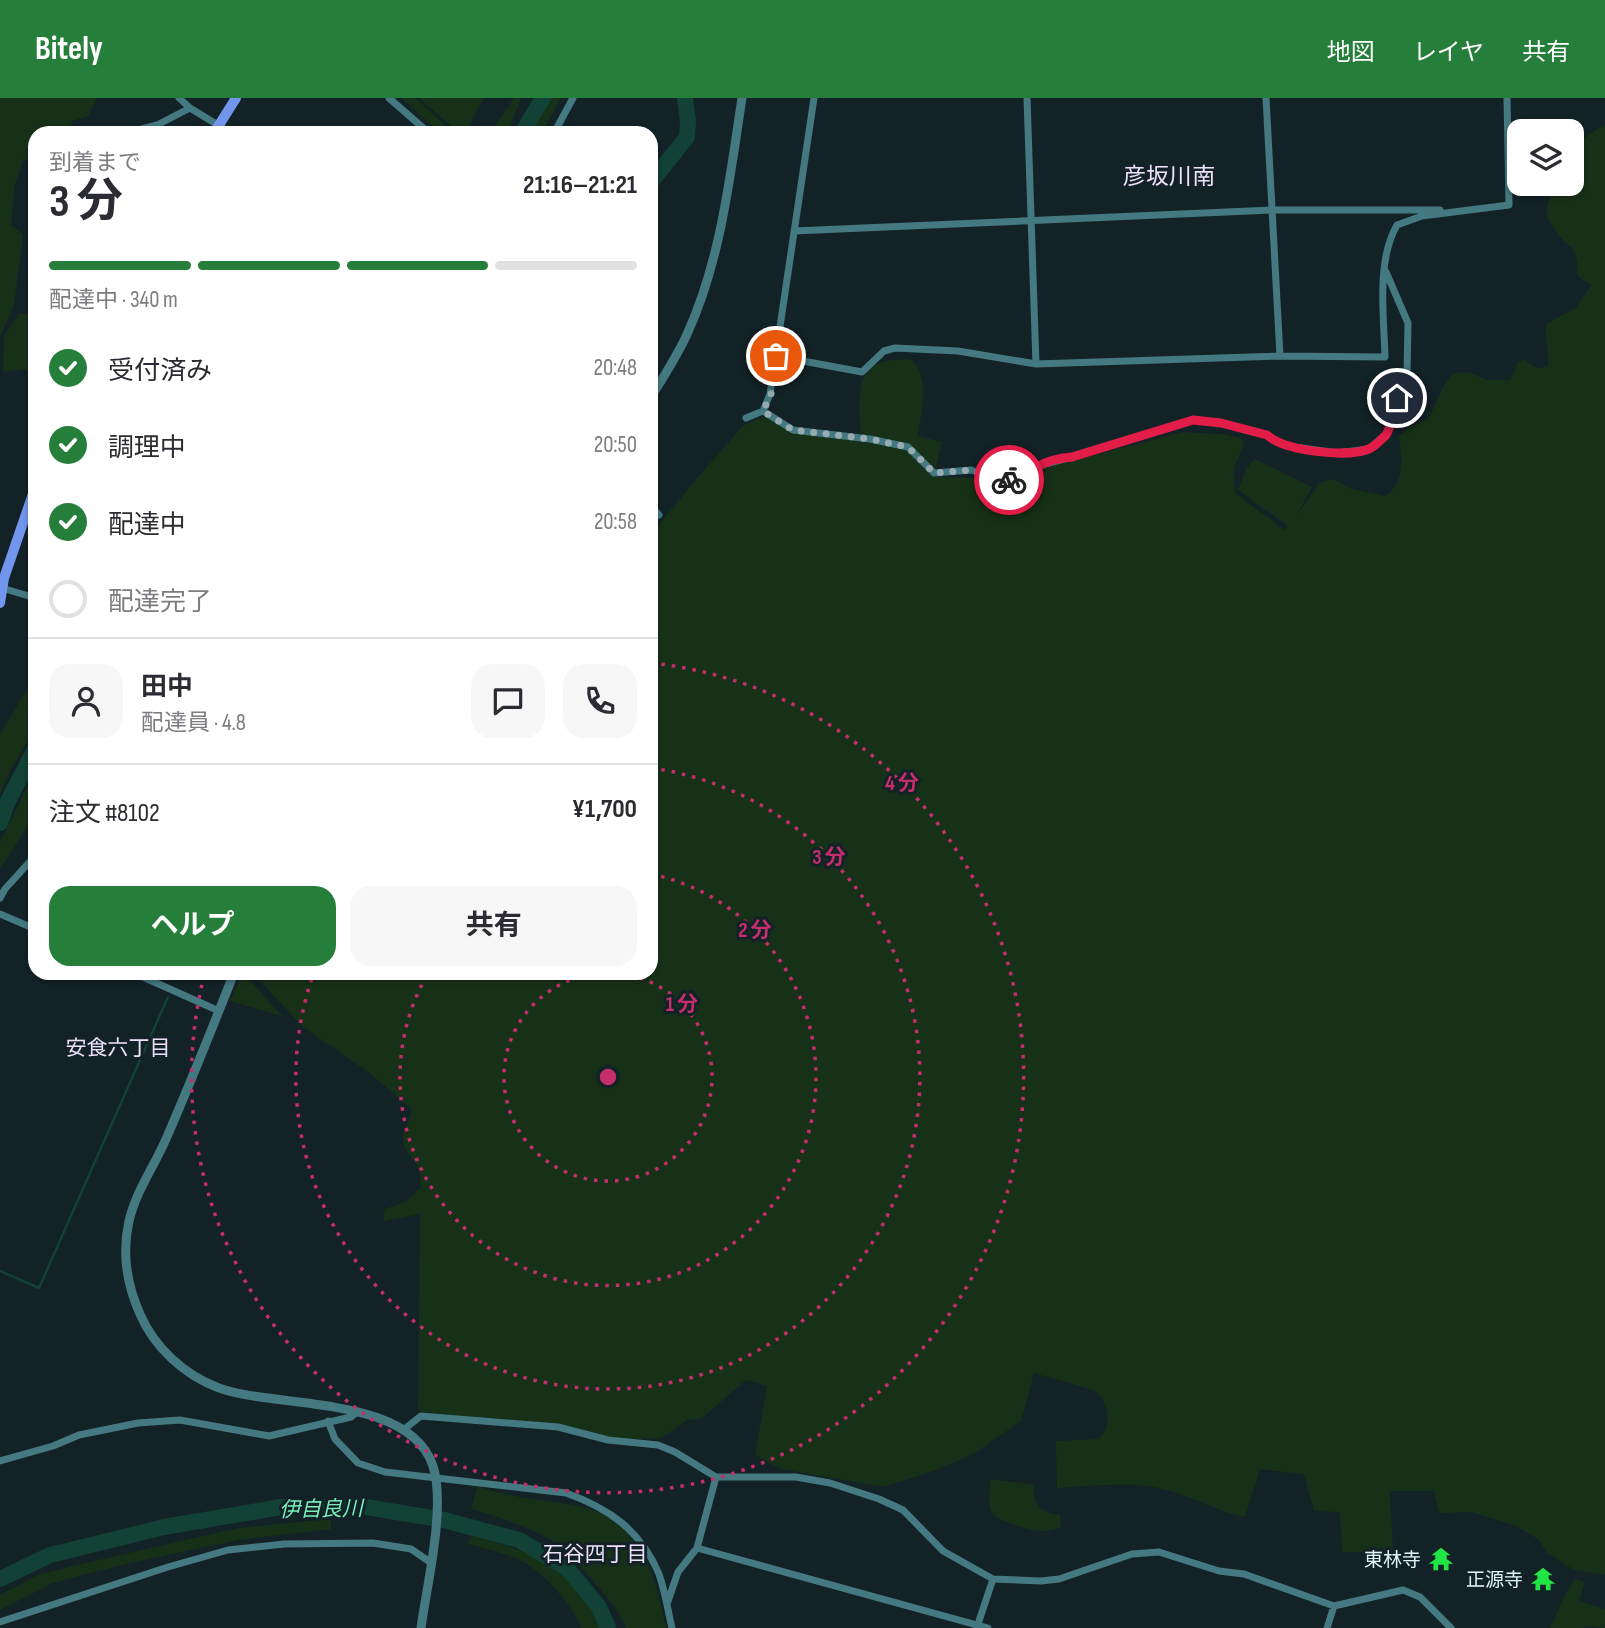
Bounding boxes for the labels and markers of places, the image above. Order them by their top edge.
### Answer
pin [746,326,806,386]
pin [1367,368,1427,428]
centre of rings [596,1065,620,1089]
temple icon: 東林寺 [1427,1545,1455,1573]
place label: 東林寺 [1364,1549,1421,1572]
temple icon: 正源寺 [1529,1565,1557,1593]
place label: 正源寺 [1466,1569,1523,1592]

